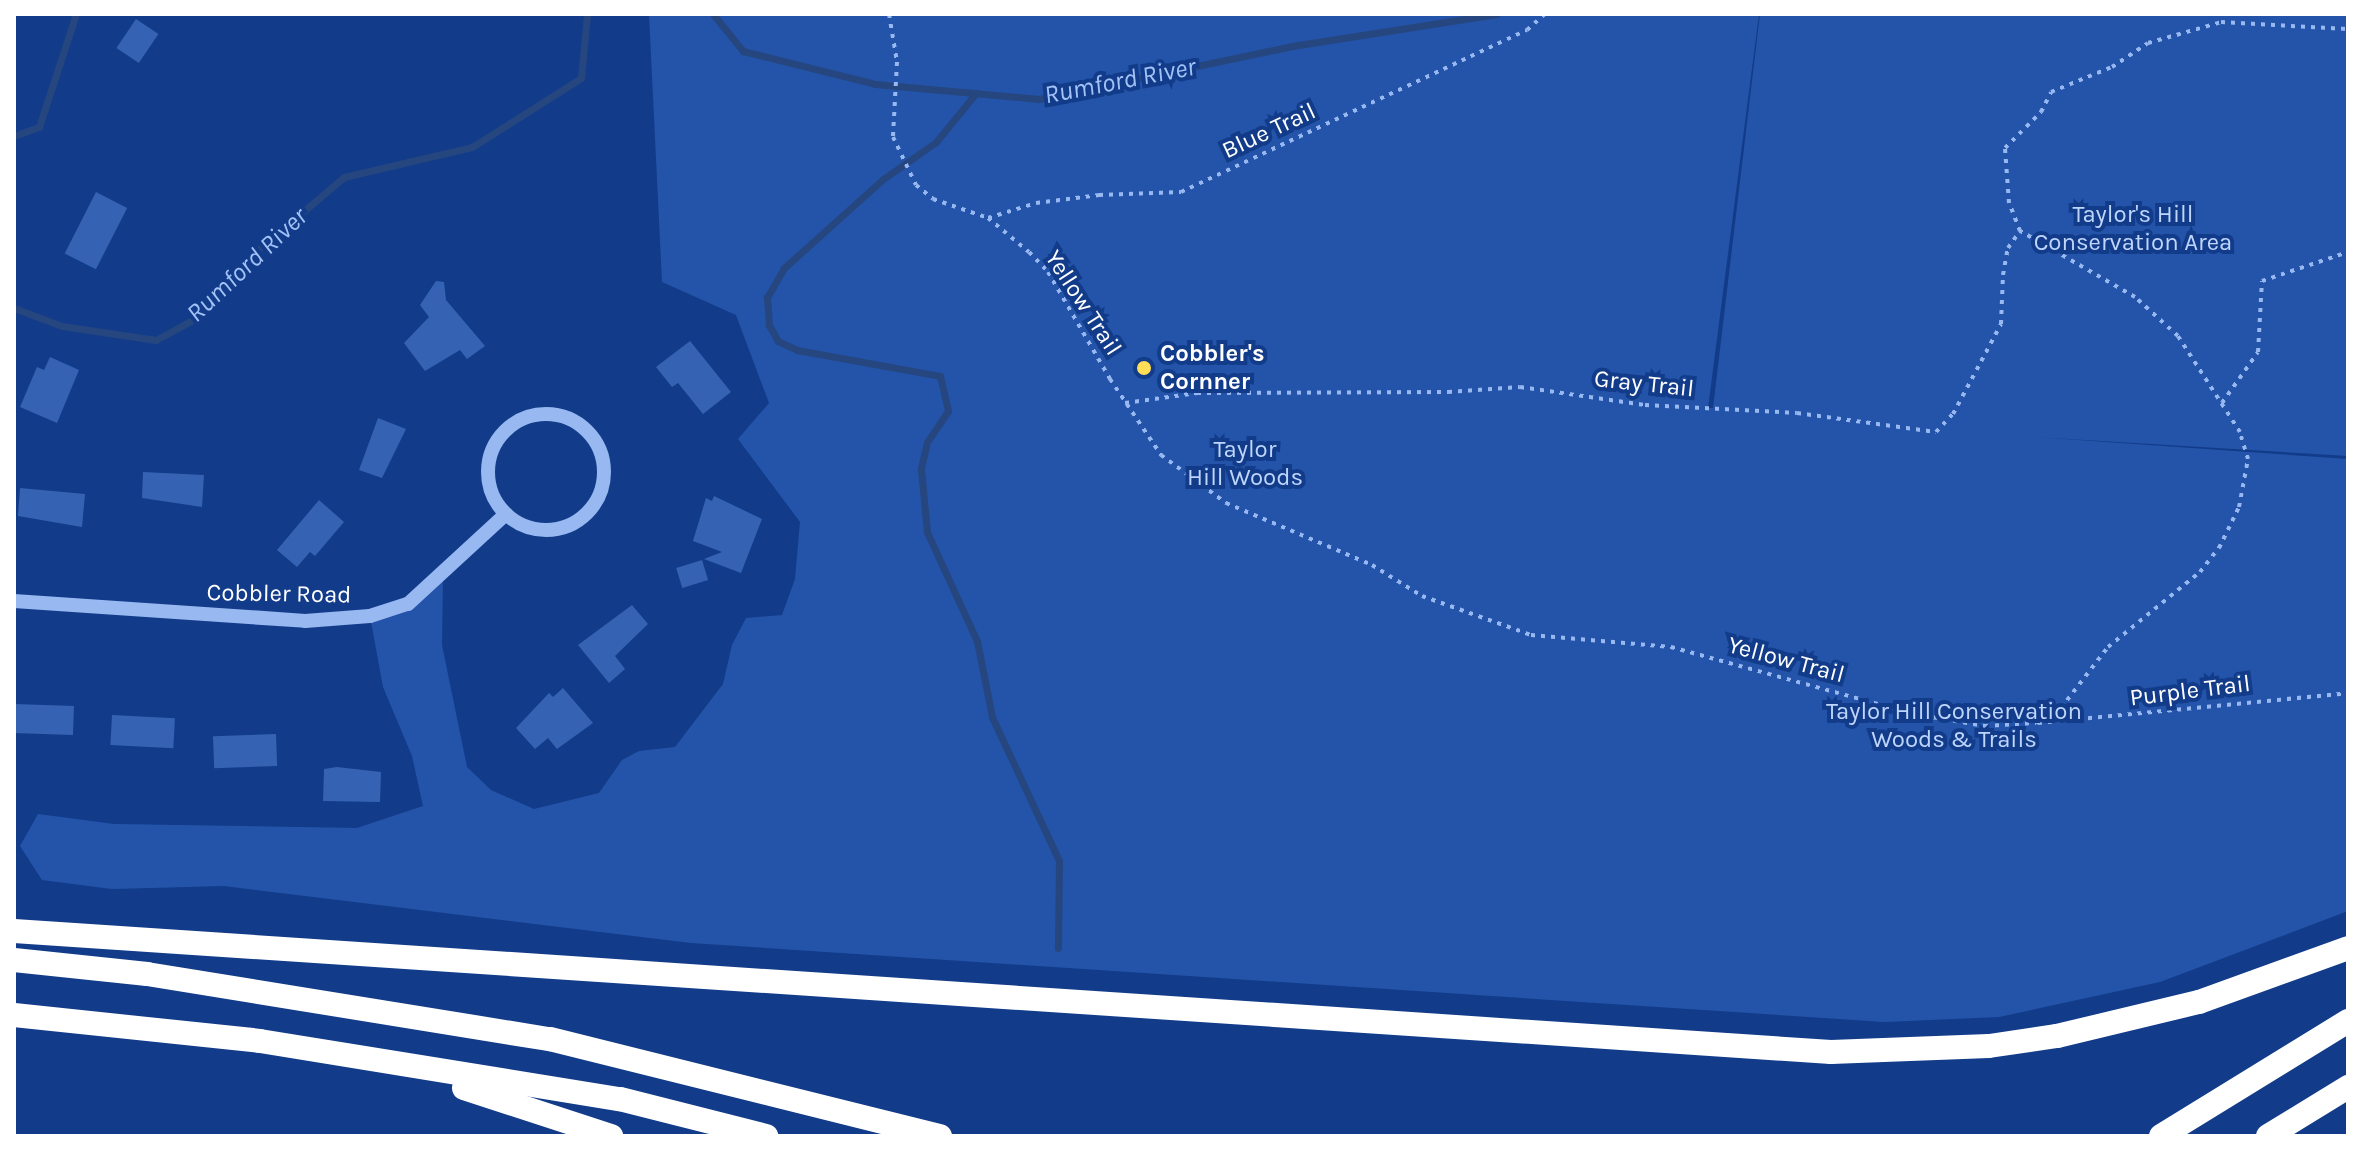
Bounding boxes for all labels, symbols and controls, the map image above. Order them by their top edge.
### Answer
water label: Rumford River [1042,51,1198,111]
street label: Blue Trail [1218,97,1320,165]
water label: Rumford River [180,201,314,329]
park label: Taylor's Hill Conservation Area [2034,201,2232,257]
street label: Yellow Trail [1038,245,1128,361]
place label: Cobbler's Cornner [1160,340,1265,396]
marker: Cobbler's Cornner [1135,359,1153,377]
street label: Gray Trail [1593,364,1695,404]
park label: Taylor Hill Woods [1187,436,1303,492]
street label: Cobbler Road [206,578,352,610]
street label: Yellow Trail [1725,631,1847,689]
street label: Purple Trail [2128,669,2252,713]
park label: Taylor Hill Conservation Woods & Trails [1826,698,2082,754]

